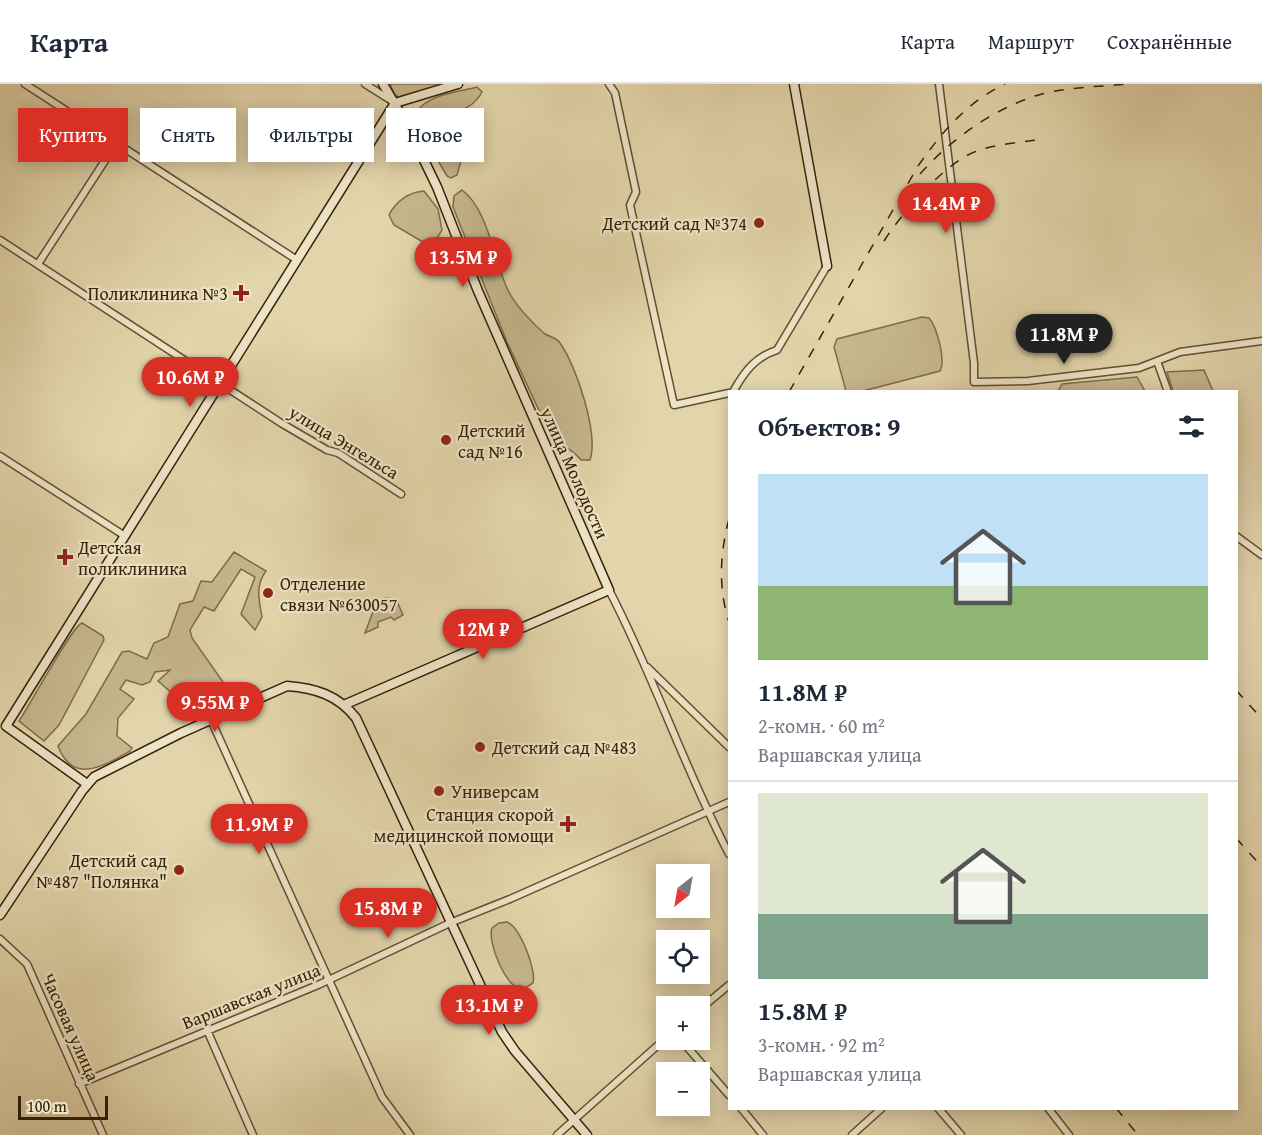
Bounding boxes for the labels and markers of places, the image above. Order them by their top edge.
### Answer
pin: 14.4M ₽ [891,183,1001,234]
place label: Детский сад №374 [601,210,747,237]
marker: Детский сад №374 [752,216,766,230]
pin: 13.5M ₽ [408,237,518,288]
place label: Поликлиника №3 [88,280,228,307]
marker: Поликлиника №3 [232,284,250,302]
pin: 11.8M ₽ [1009,314,1119,365]
pin: 10.6M ₽ [135,357,245,408]
place label: Детский сад №16 [457,417,526,465]
marker: Детский сад №16 [439,433,453,447]
place label: Детская поликлиника [77,534,188,582]
marker: Детская поликлиника [56,548,74,566]
place label: Отделение связи №630057 [280,570,397,618]
marker: Отделение связи №630057 [261,586,275,600]
pin: 12M ₽ [441,609,525,660]
pin: 9.55M ₽ [160,682,270,733]
place label: Детский сад №483 [491,734,637,761]
marker: Детский сад №483 [473,740,487,754]
place label: Универсам [451,778,540,805]
marker: Универсам [432,784,446,798]
place label: Станция скорой медицинской помощи [374,801,554,849]
pin: 11.9M ₽ [204,804,314,855]
marker: Станция скорой медицинской помощи [559,815,577,833]
place label: Детский сад №487 "Полянка" [36,847,167,895]
marker: Детский сад №487 "Полянка" [172,863,186,877]
pin: 15.8M ₽ [333,888,443,939]
pin: 13.1M ₽ [434,985,544,1036]

